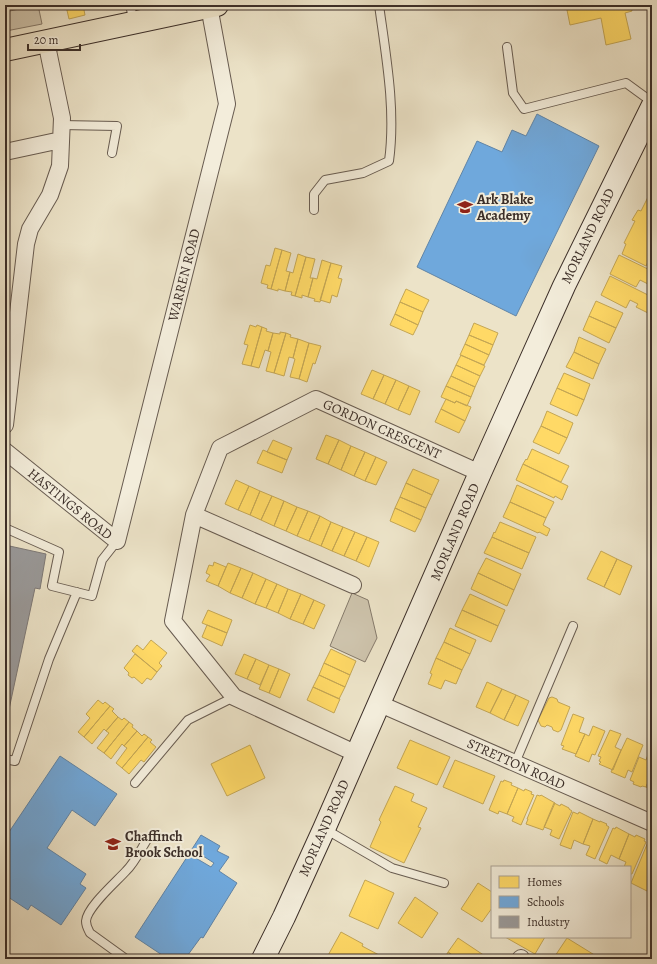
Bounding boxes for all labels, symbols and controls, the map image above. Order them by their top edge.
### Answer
scale bar [28,26,80,52]
text: 20 m [34,32,58,48]
street label: MORLAND ROAD [557,185,619,287]
place label: Ark Blake Academy [476,190,534,225]
school or university icon: Ark Blake Academy [456,198,474,216]
street label: WARREN ROAD [163,227,205,324]
street label: GORDON CRESCENT [320,394,444,464]
street label: HASTINGS ROAD [23,464,117,544]
street label: MORLAND ROAD [426,480,484,584]
street label: STRETTON ROAD [464,734,568,794]
street label: MORLAND ROAD [294,776,354,879]
place label: Chaffinch Brook School [125,827,203,862]
school or university icon: Chaffinch Brook School [104,835,122,853]
legend [491,866,631,938]
text: Homes [527,874,562,890]
text: Schools [527,894,564,910]
text: Industry [527,914,570,930]

